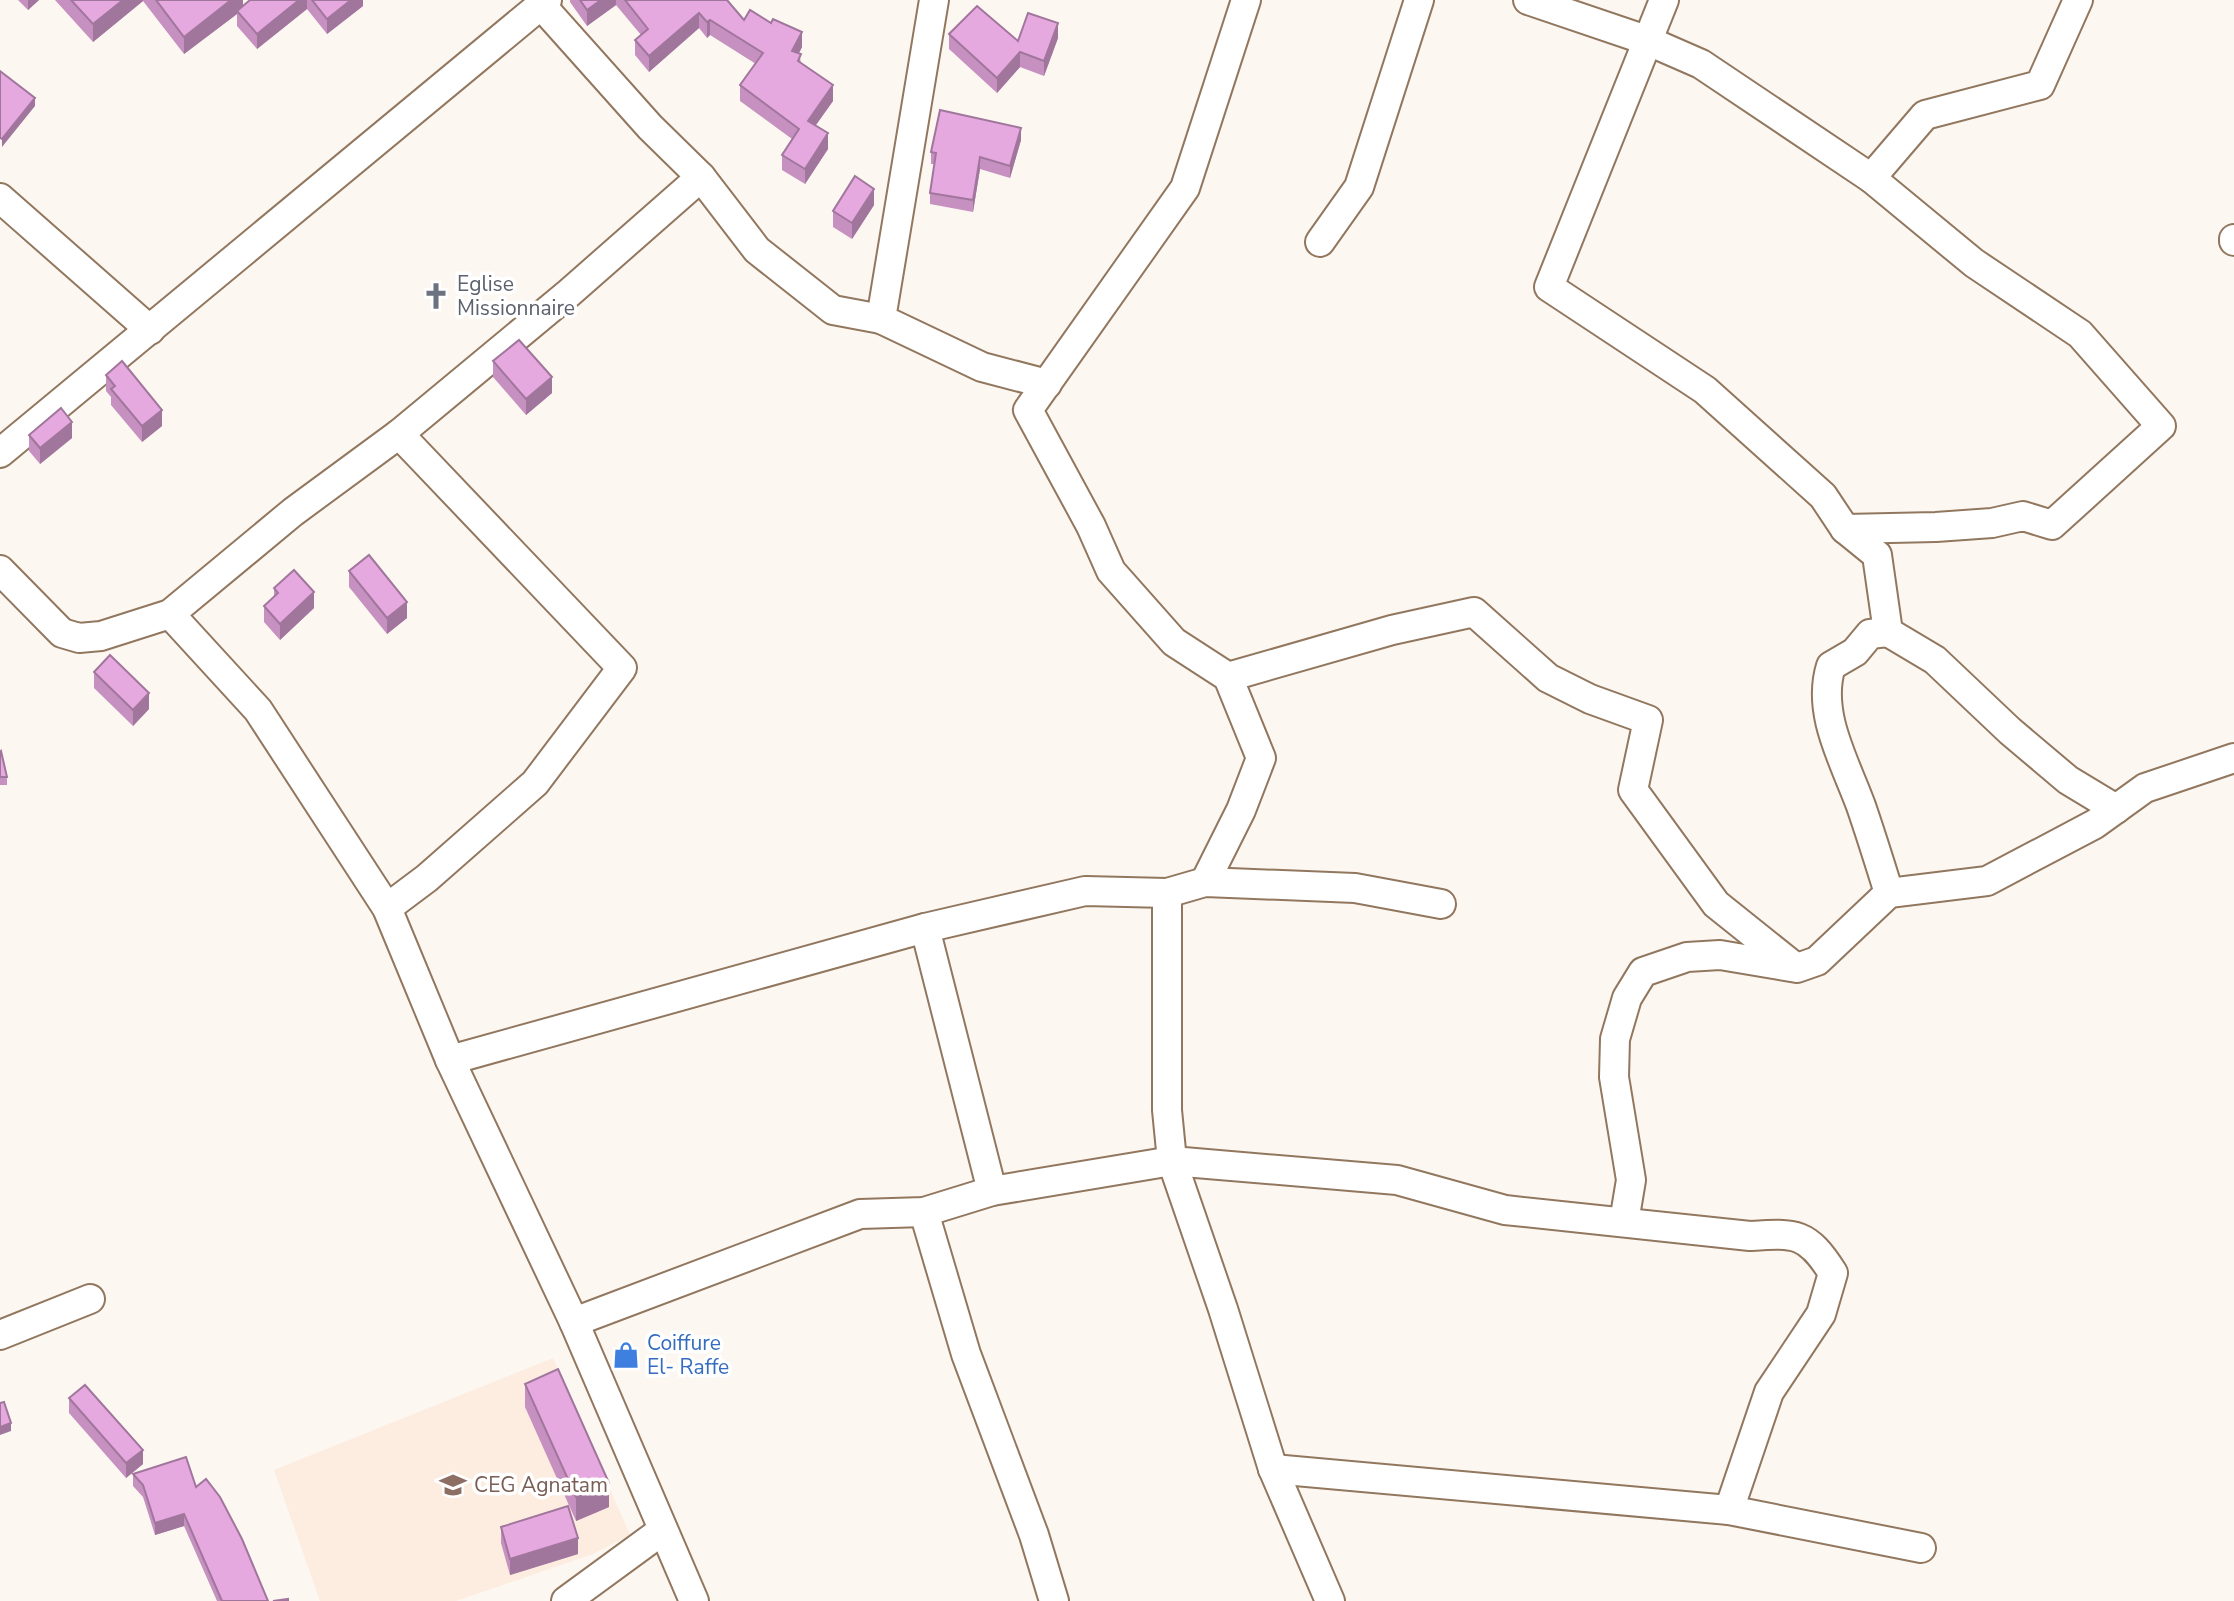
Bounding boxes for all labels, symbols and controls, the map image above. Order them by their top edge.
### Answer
place label: Eglise Missionnaire [457,270,575,322]
church icon: Eglise Missionnaire [421,281,451,311]
place label: Coiffure El- Raffe [647,1329,729,1381]
shop icon: Coiffure El- Raffe [611,1340,641,1370]
school or university icon: CEG Agnatam [438,1470,468,1500]
place label: CEG Agnatam [474,1471,608,1499]

